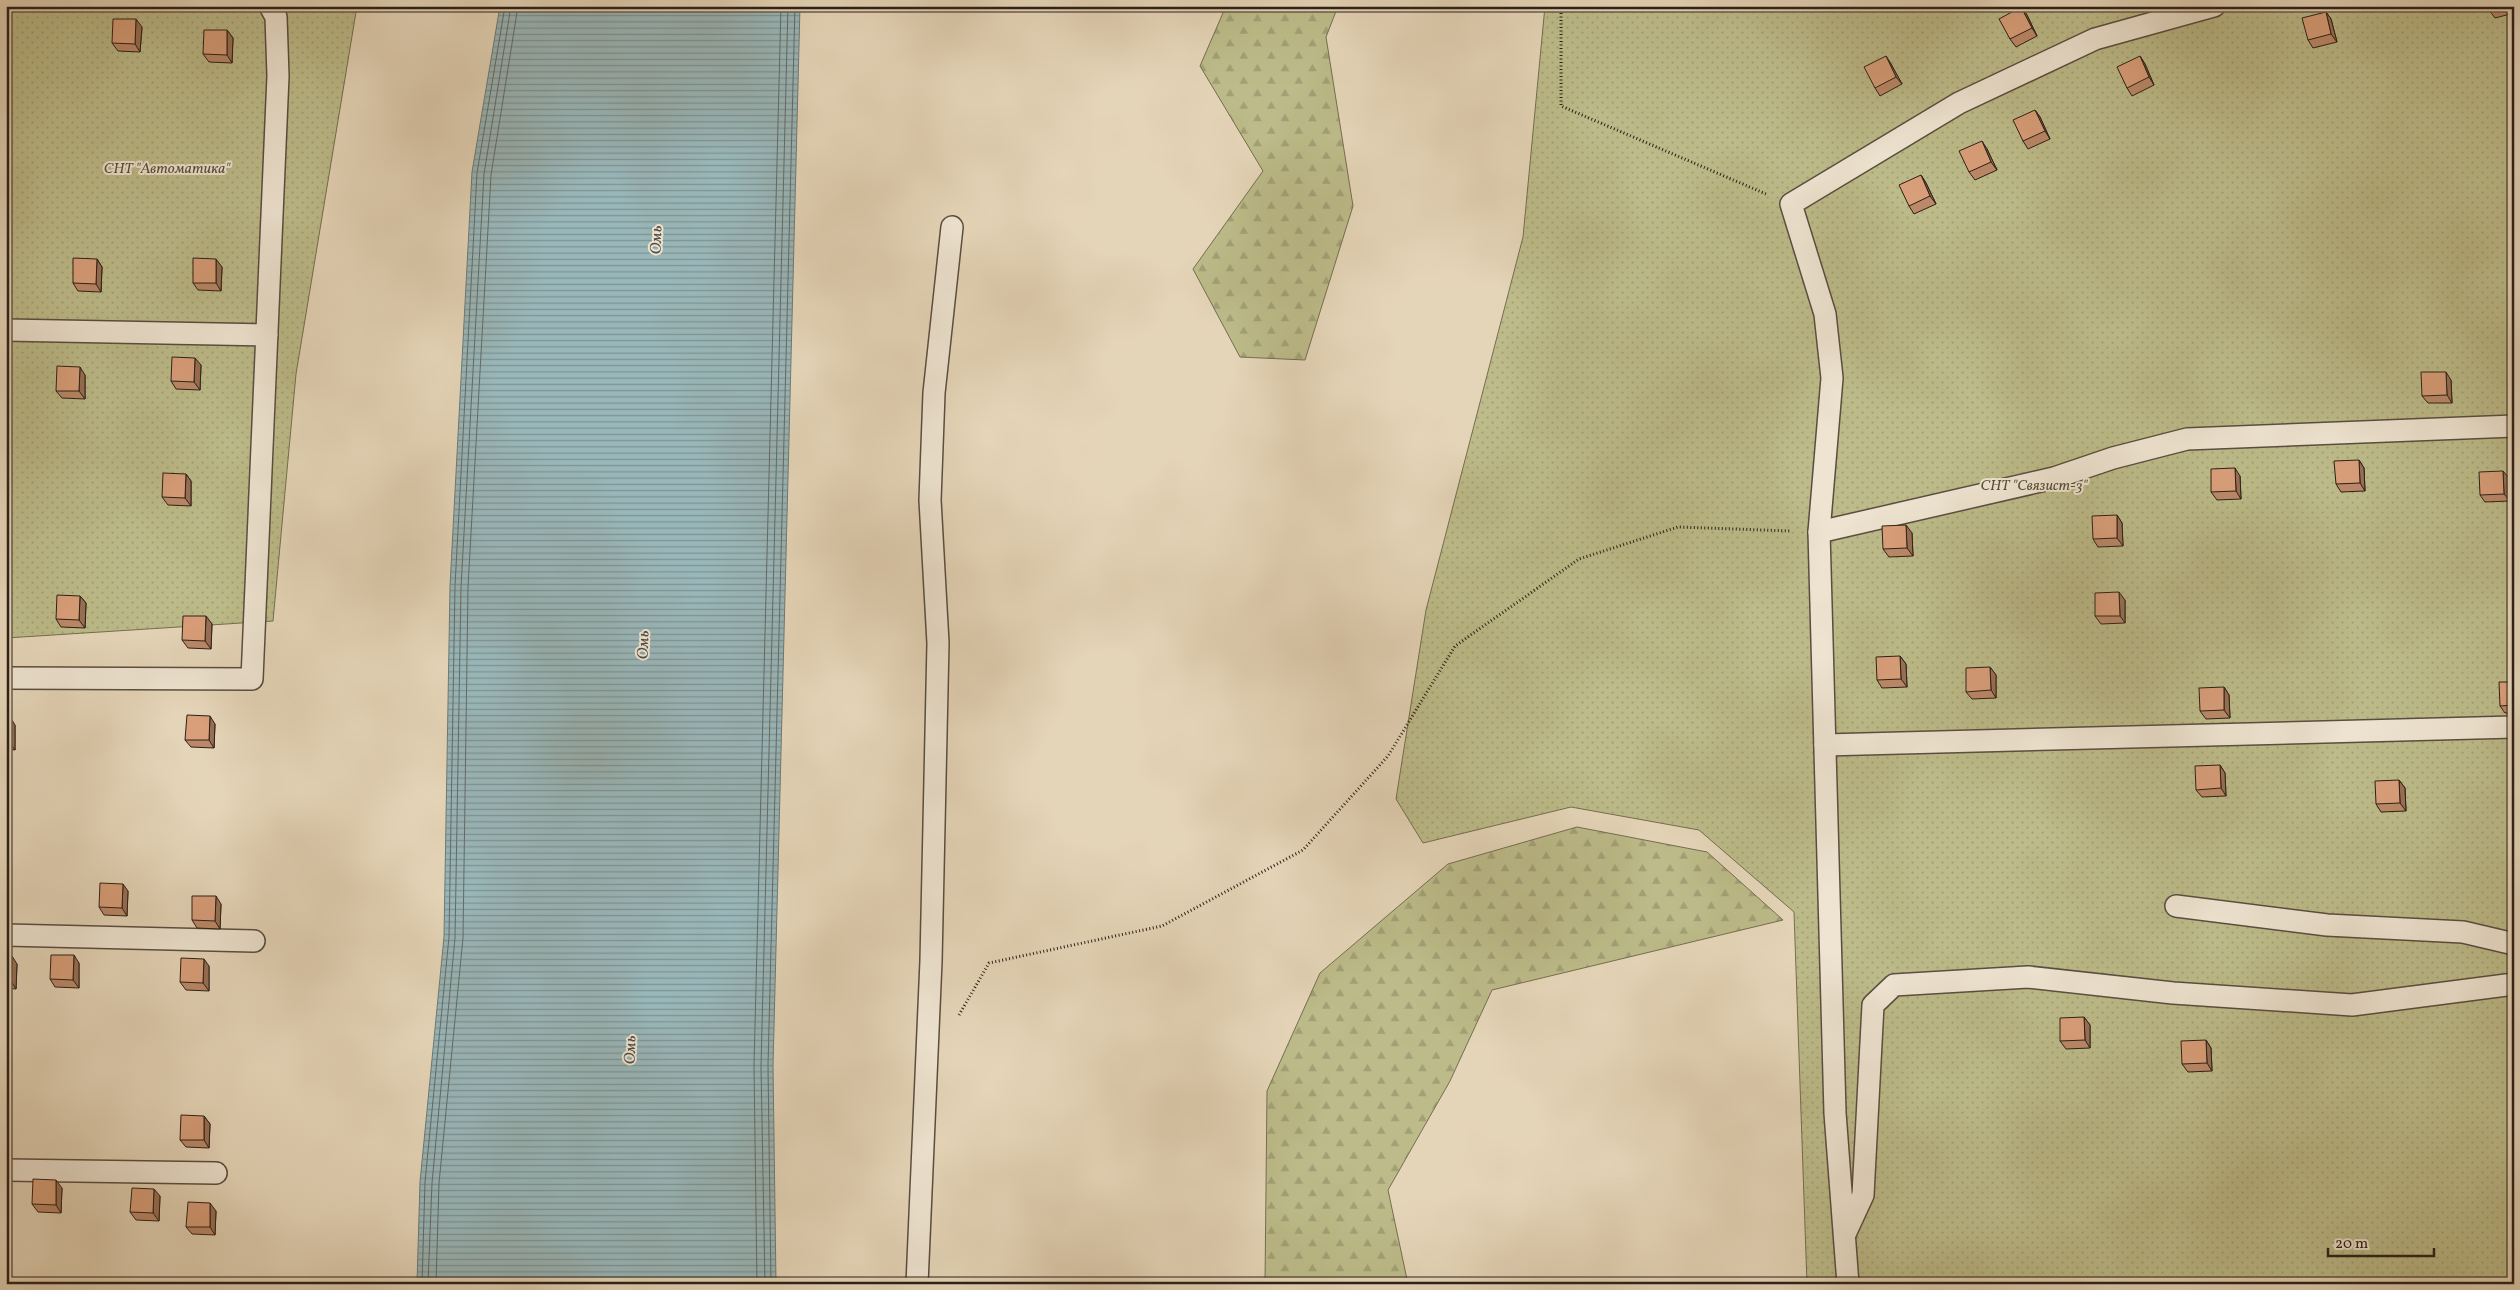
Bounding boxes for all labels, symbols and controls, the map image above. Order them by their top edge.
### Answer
park label: СНТ "Автоматика" [104,159,231,180]
water label: Омь [646,225,669,255]
park label: СНТ "Связист-3" [1980,476,2089,497]
water label: Омь [633,630,656,660]
water label: Омь [620,1035,643,1065]
scale bar [2328,1225,2434,1257]
text: 20 m [2335,1234,2368,1255]

